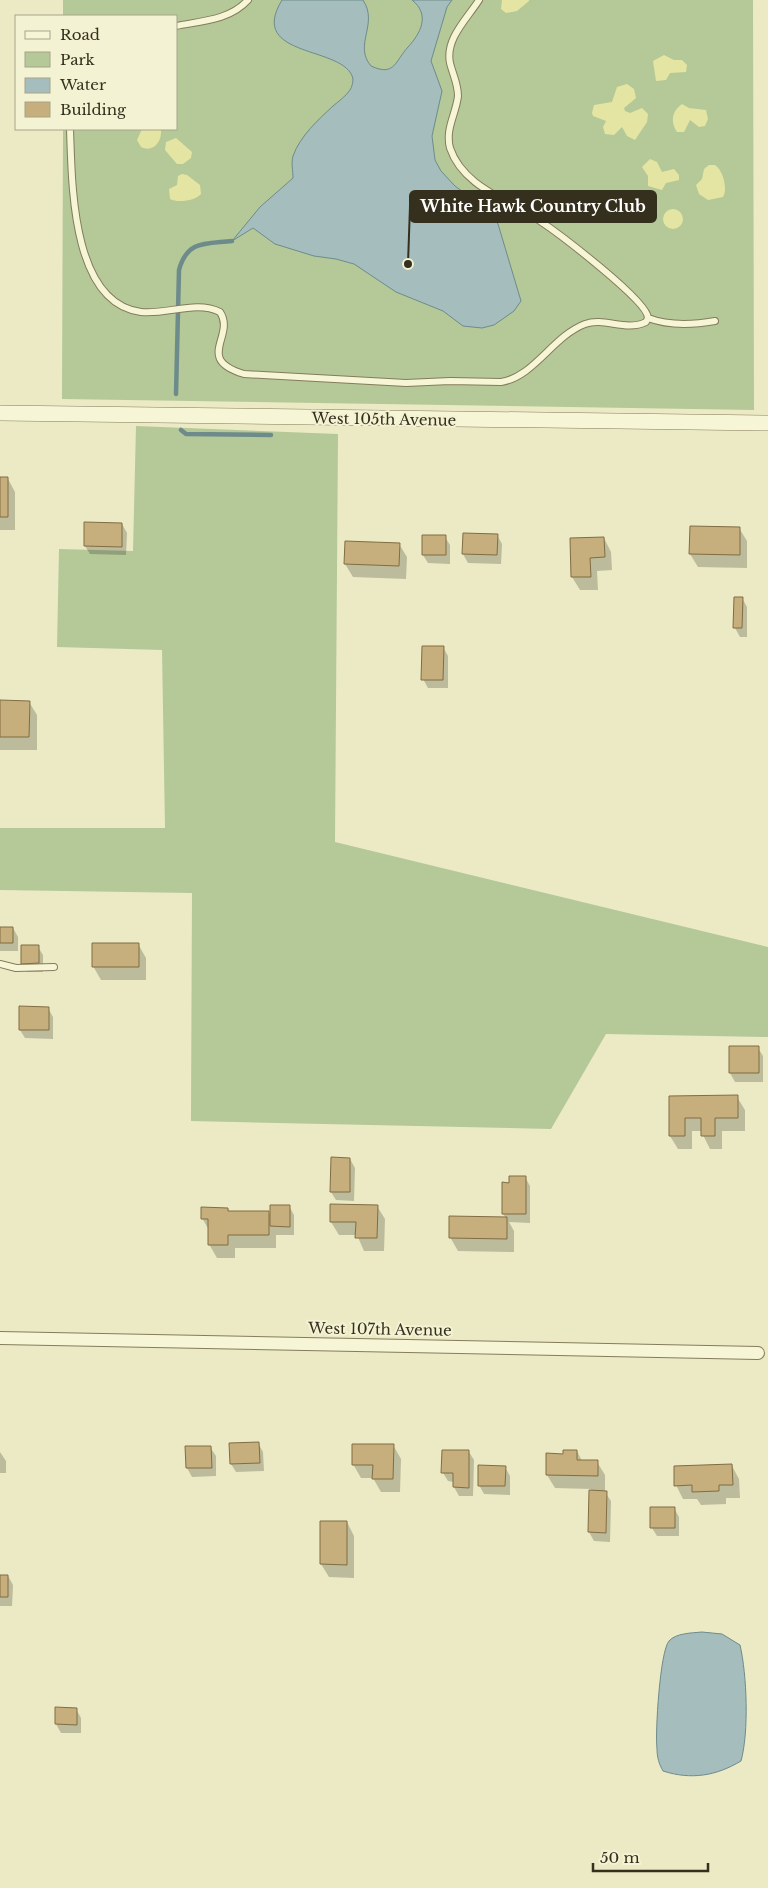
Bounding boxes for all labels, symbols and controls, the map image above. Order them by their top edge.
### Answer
legend [15,15,178,130]
text: Road [60,25,100,44]
text: Park [60,50,96,69]
text: Water [59,75,107,94]
text: Building [60,100,127,119]
callout: White Hawk Country Club [410,191,656,222]
text: White Hawk Country Club [419,196,646,216]
street label: West 105th Avenue [311,408,456,430]
street label: West 107th Avenue [307,1318,452,1340]
scale bar [593,1840,708,1872]
text: 50 m [600,1848,640,1867]

